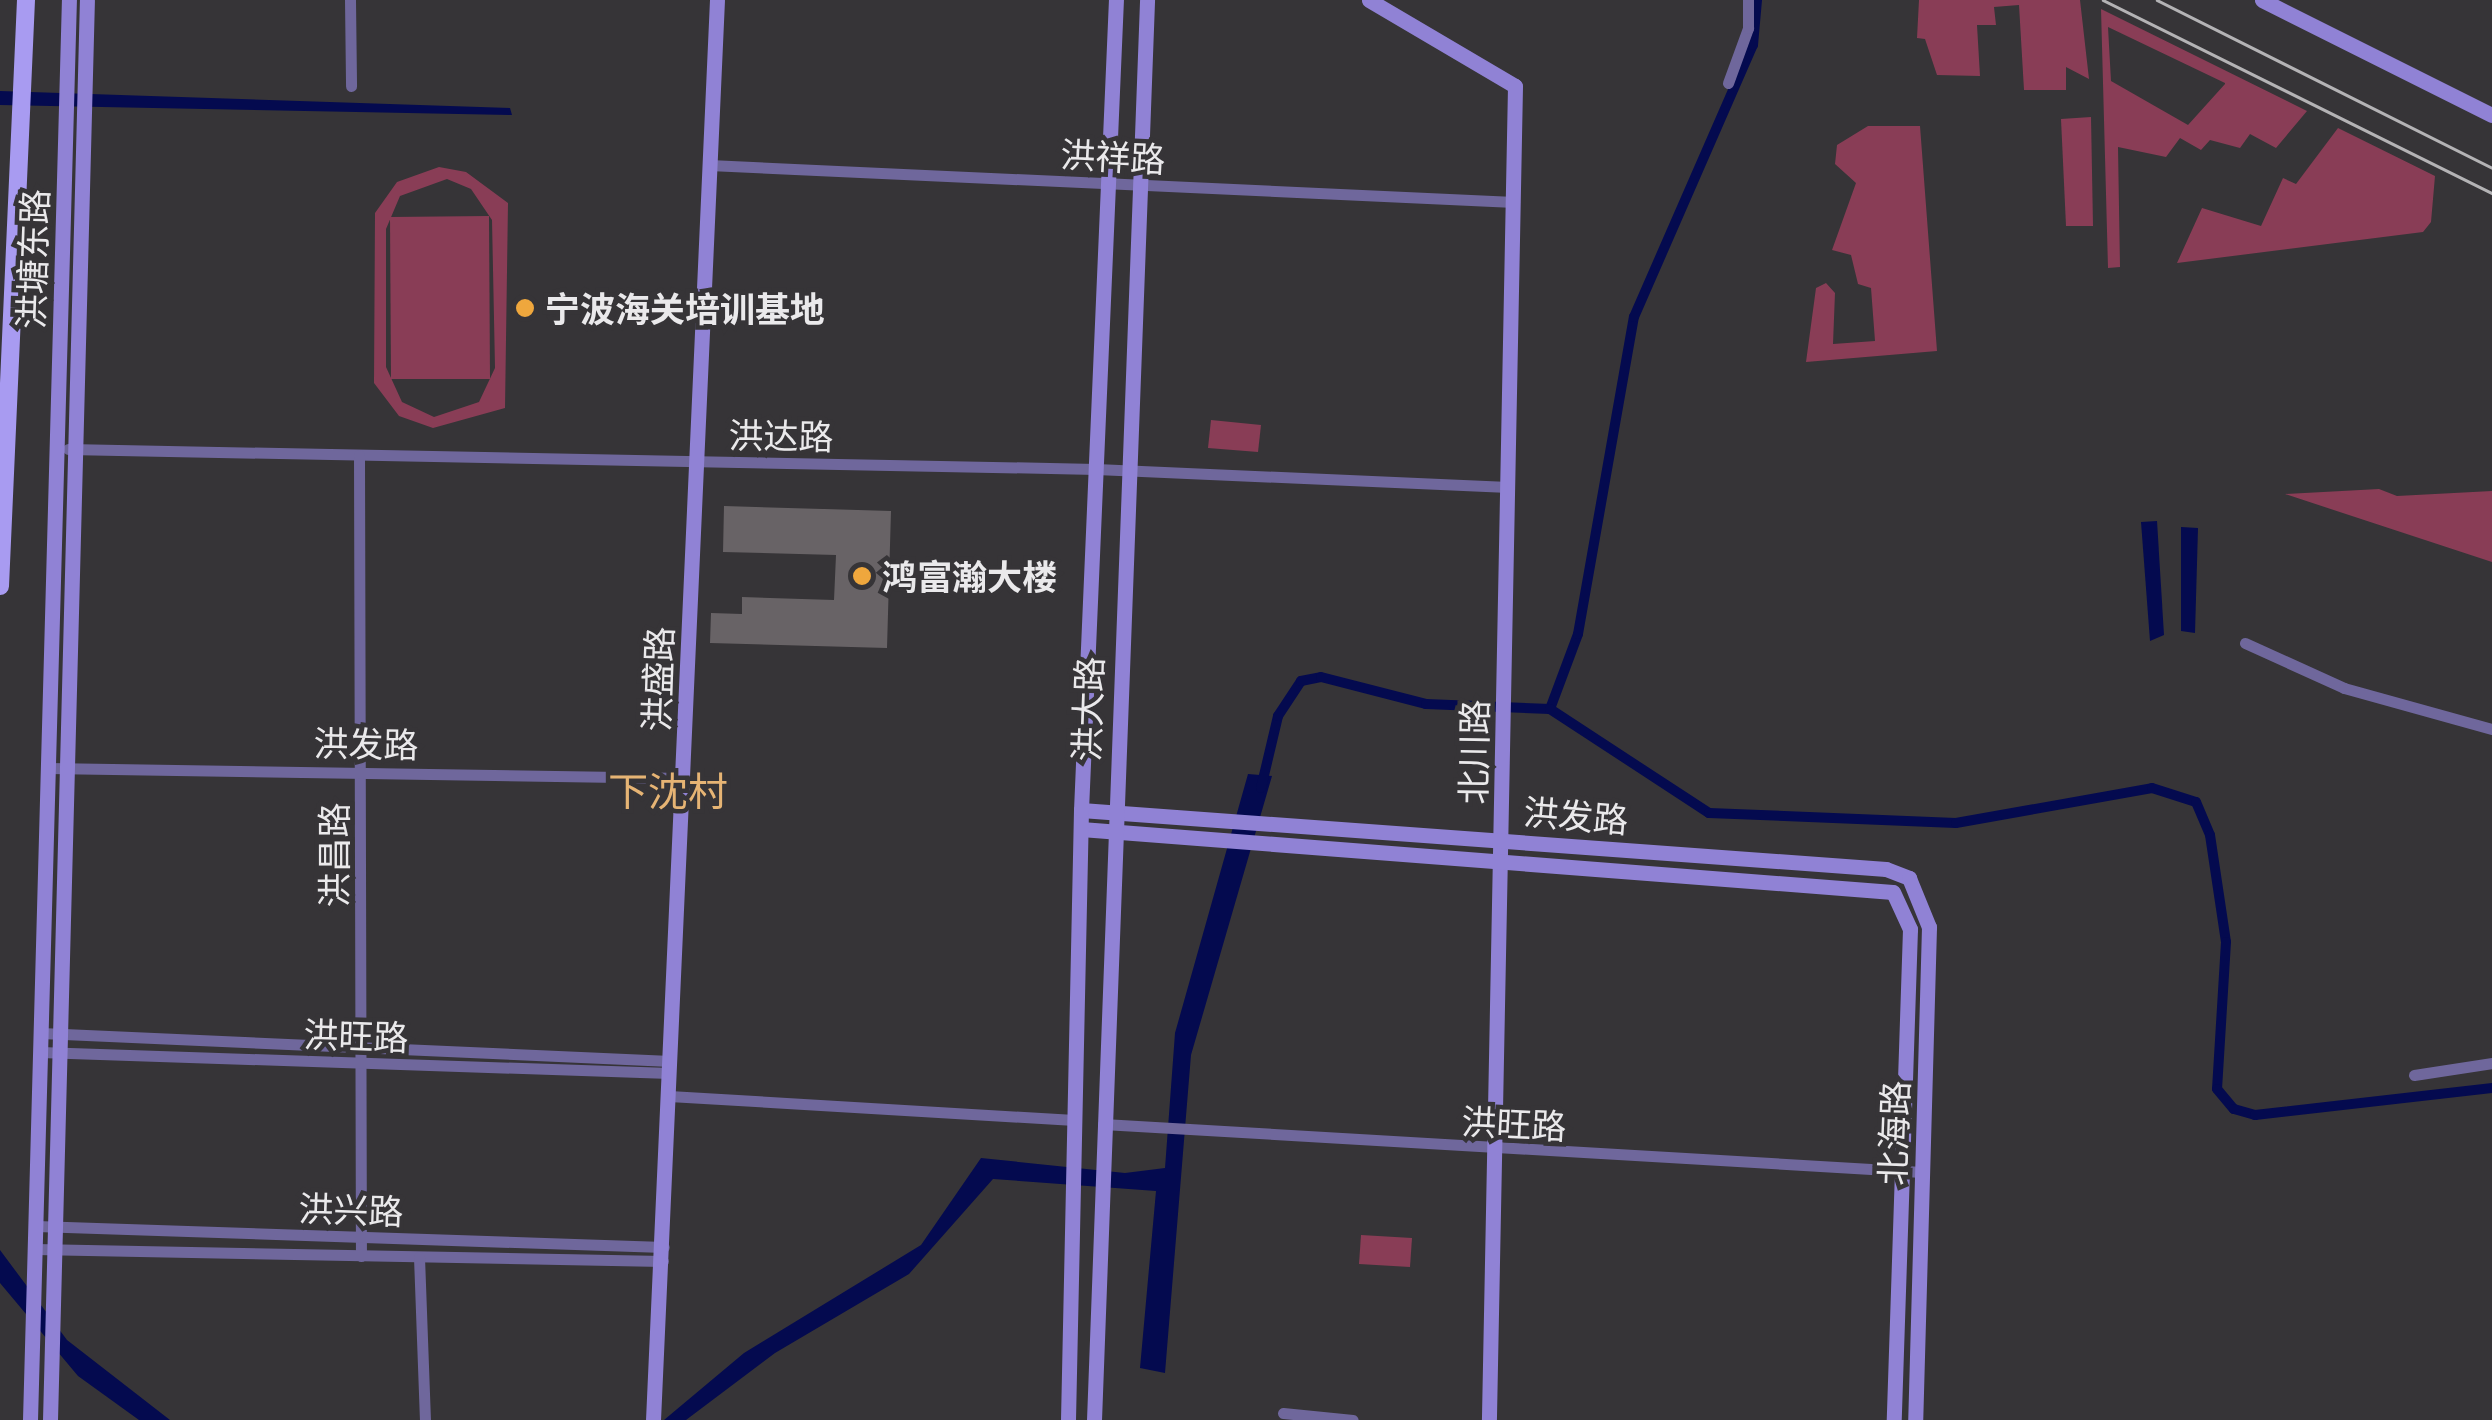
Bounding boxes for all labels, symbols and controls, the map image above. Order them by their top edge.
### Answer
street label: 洪祥路 [1059,132,1167,180]
street label: 洪塘东路 [9,188,55,330]
place label: 宁波海关培训基地 [545,287,825,329]
marker: 宁波海关培训基地 [514,297,536,319]
street label: 洪达路 [728,413,834,457]
place label: 鸿富瀚大楼 [882,555,1057,597]
marker: 鸿富瀚大楼 [851,565,873,587]
street label: 洪盛路 [634,626,680,732]
street label: 洪大路 [1064,656,1110,762]
street label: 北川路 [1451,699,1495,805]
street label: 洪发路 [313,721,419,765]
district label: 下沈村 [608,766,728,814]
street label: 洪发路 [1522,790,1630,840]
street label: 洪昌路 [312,803,354,907]
street label: 洪旺路 [303,1012,409,1058]
street label: 北海路 [1870,1080,1916,1186]
street label: 洪旺路 [1460,1099,1568,1147]
street label: 洪兴路 [298,1186,404,1232]

